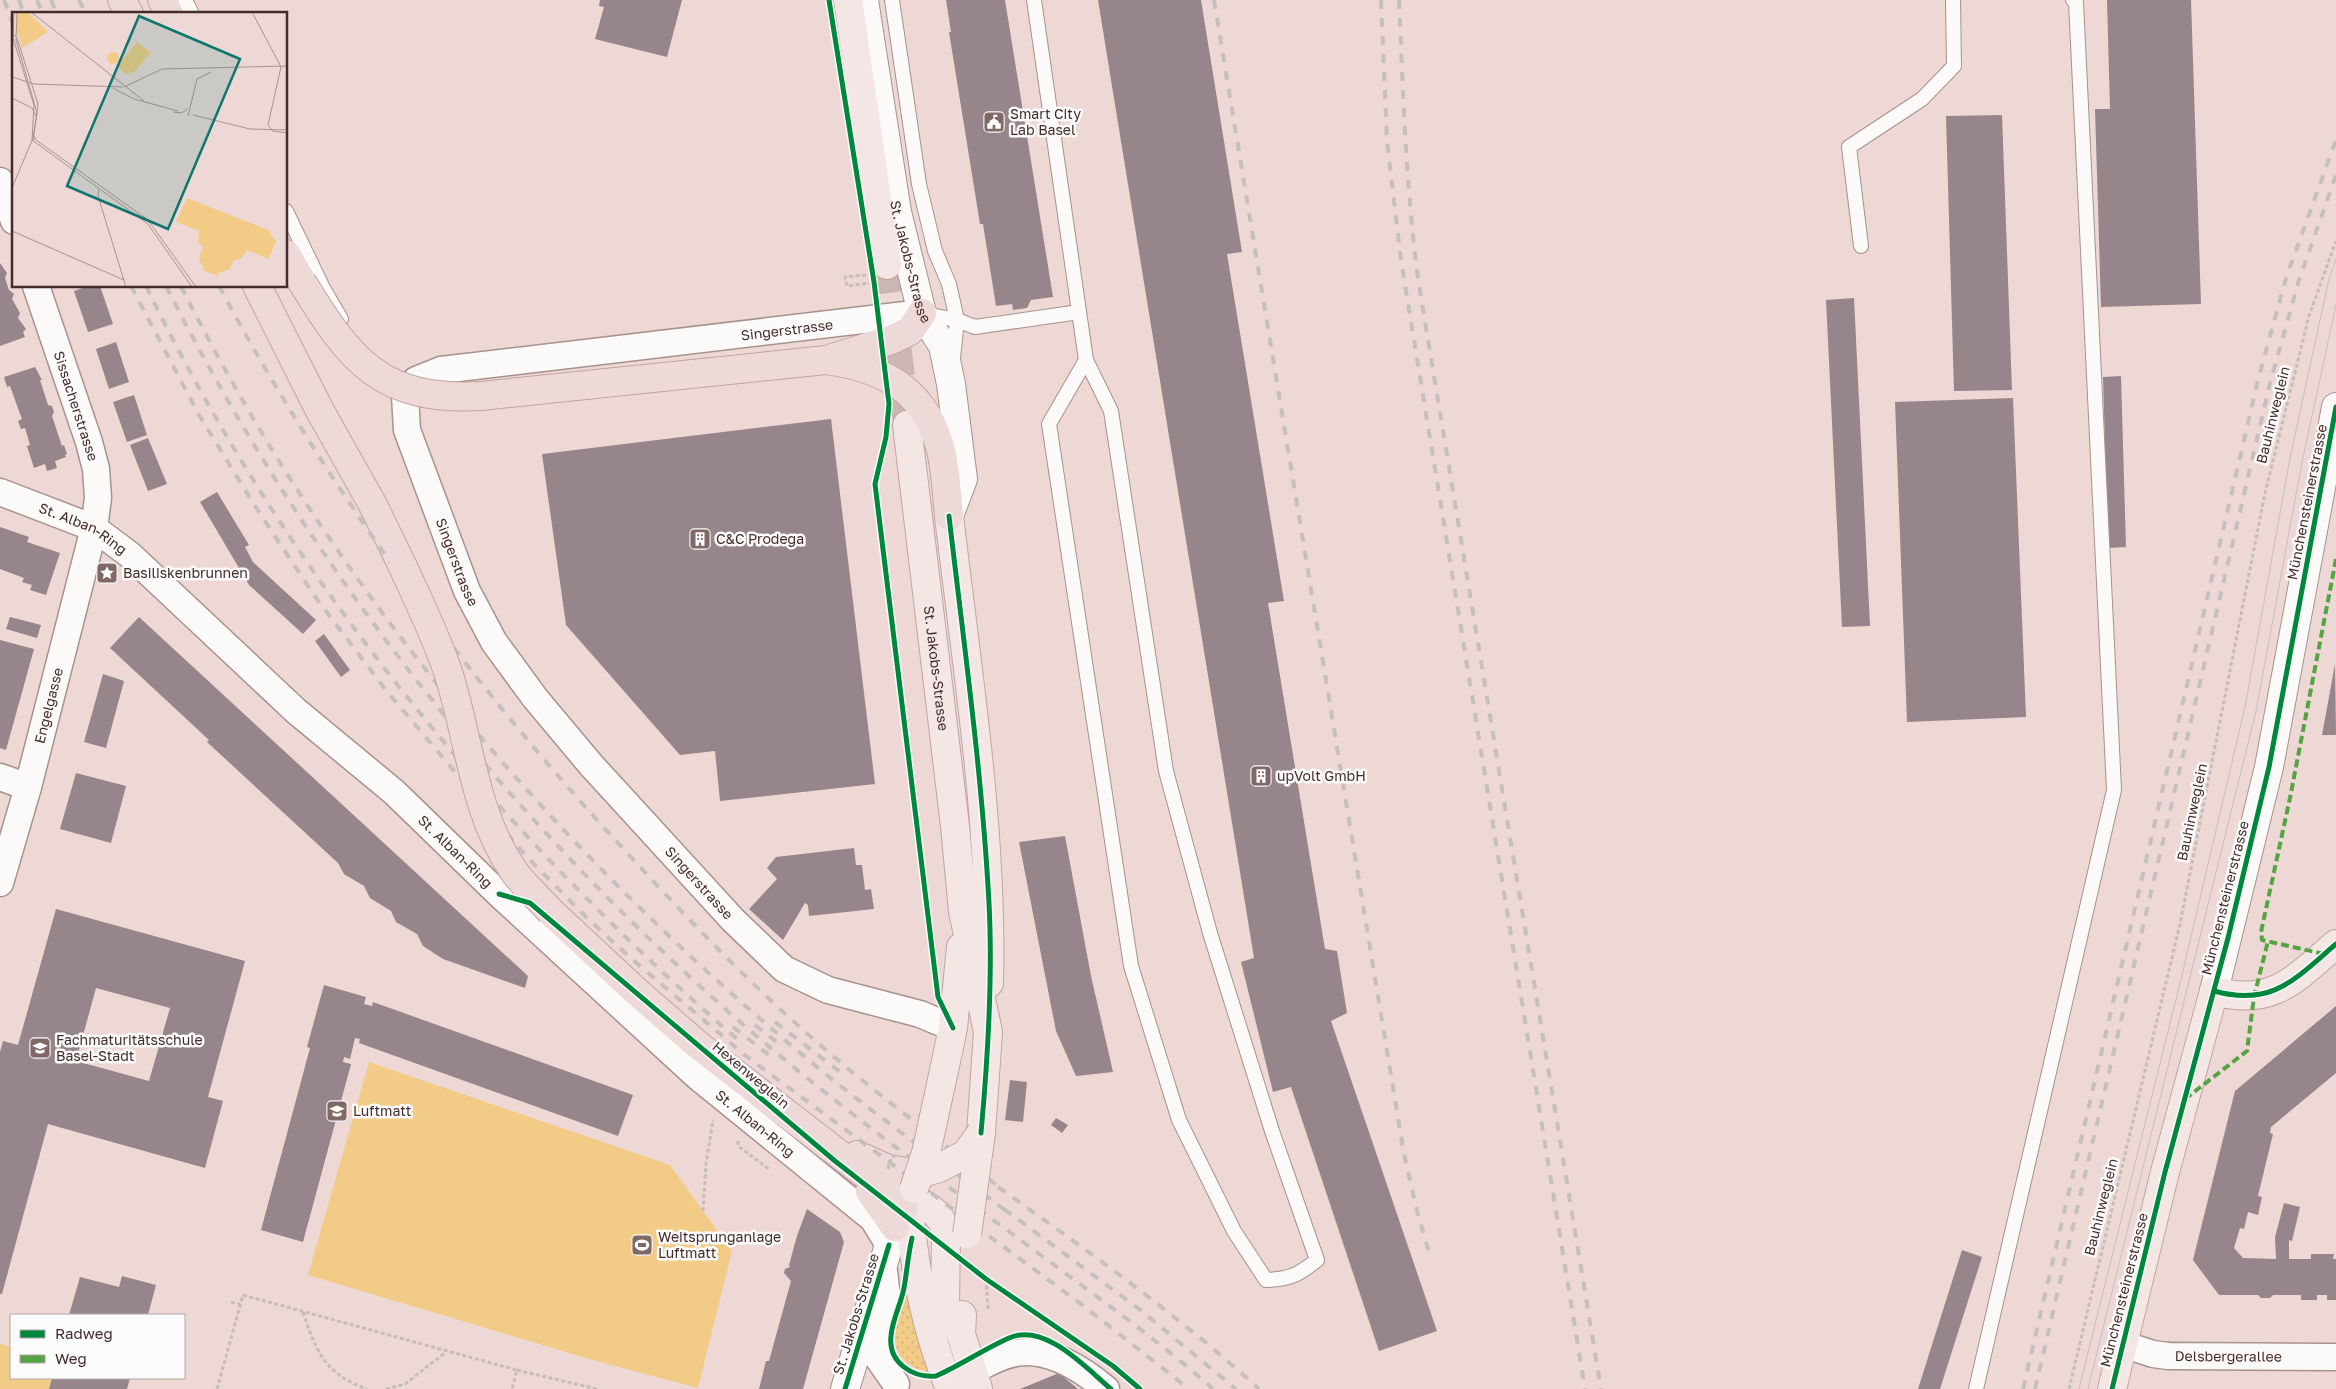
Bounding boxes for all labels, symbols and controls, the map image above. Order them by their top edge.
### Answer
inset map [12,12,288,288]
place label: Smart City Lab Basel [1010,105,1081,138]
public building icon: Smart City Lab Basel [982,110,1006,134]
street label: St. Jakobs-Strasse [887,199,935,326]
street label: Singerstrasse [740,315,834,344]
street label: Sissacherstrasse [51,349,102,463]
street label: Bauhinweglein [2252,365,2293,465]
street label: Münchensteinerstrasse [2283,423,2330,581]
street label: St. Alban-Ring [37,499,130,558]
street label: Singerstrasse [433,516,482,609]
building icon: C&C Prodega [688,527,712,551]
place label: C&C Prodega [716,530,804,547]
place icon: Basiliskenbrunnen [95,561,119,585]
place label: Basiliskenbrunnen [123,564,248,581]
street label: St. Jakobs-Strasse [921,605,953,732]
street label: Engelgasse [30,666,66,745]
street label: Bauhinweglein [2173,762,2210,862]
building icon: upVolt GmbH [1249,764,1273,788]
place label: upVolt GmbH [1277,767,1366,784]
street label: St. Alban-Ring [415,811,496,891]
street label: Münchensteinerstrasse [2197,819,2252,977]
street label: Singerstrasse [662,843,737,923]
place label: Fachmaturitätsschule Basel-Stadt [56,1031,203,1064]
school or university icon: Fachmaturitätsschule Basel-Stadt [28,1036,52,1060]
street label: Hexenweglein [709,1037,793,1112]
street label: St. Alban-Ring [712,1086,799,1160]
school or university icon: Luftmatt [325,1099,349,1123]
place label: Luftmatt [353,1102,411,1119]
street label: Bauhinweglein [2080,1157,2121,1257]
street label: Münchensteinerstrasse [2096,1211,2151,1369]
place label: Weitsprunganlage Luftmatt [658,1228,781,1261]
sports icon: Weitsprunganlage Luftmatt [630,1233,654,1257]
street label: St. Jakobs-Strasse [829,1251,882,1377]
legend [10,1314,185,1379]
text: Radweg [55,1324,113,1342]
street label: Delsbergerallee [2175,1347,2282,1365]
text: Weg [55,1349,87,1367]

